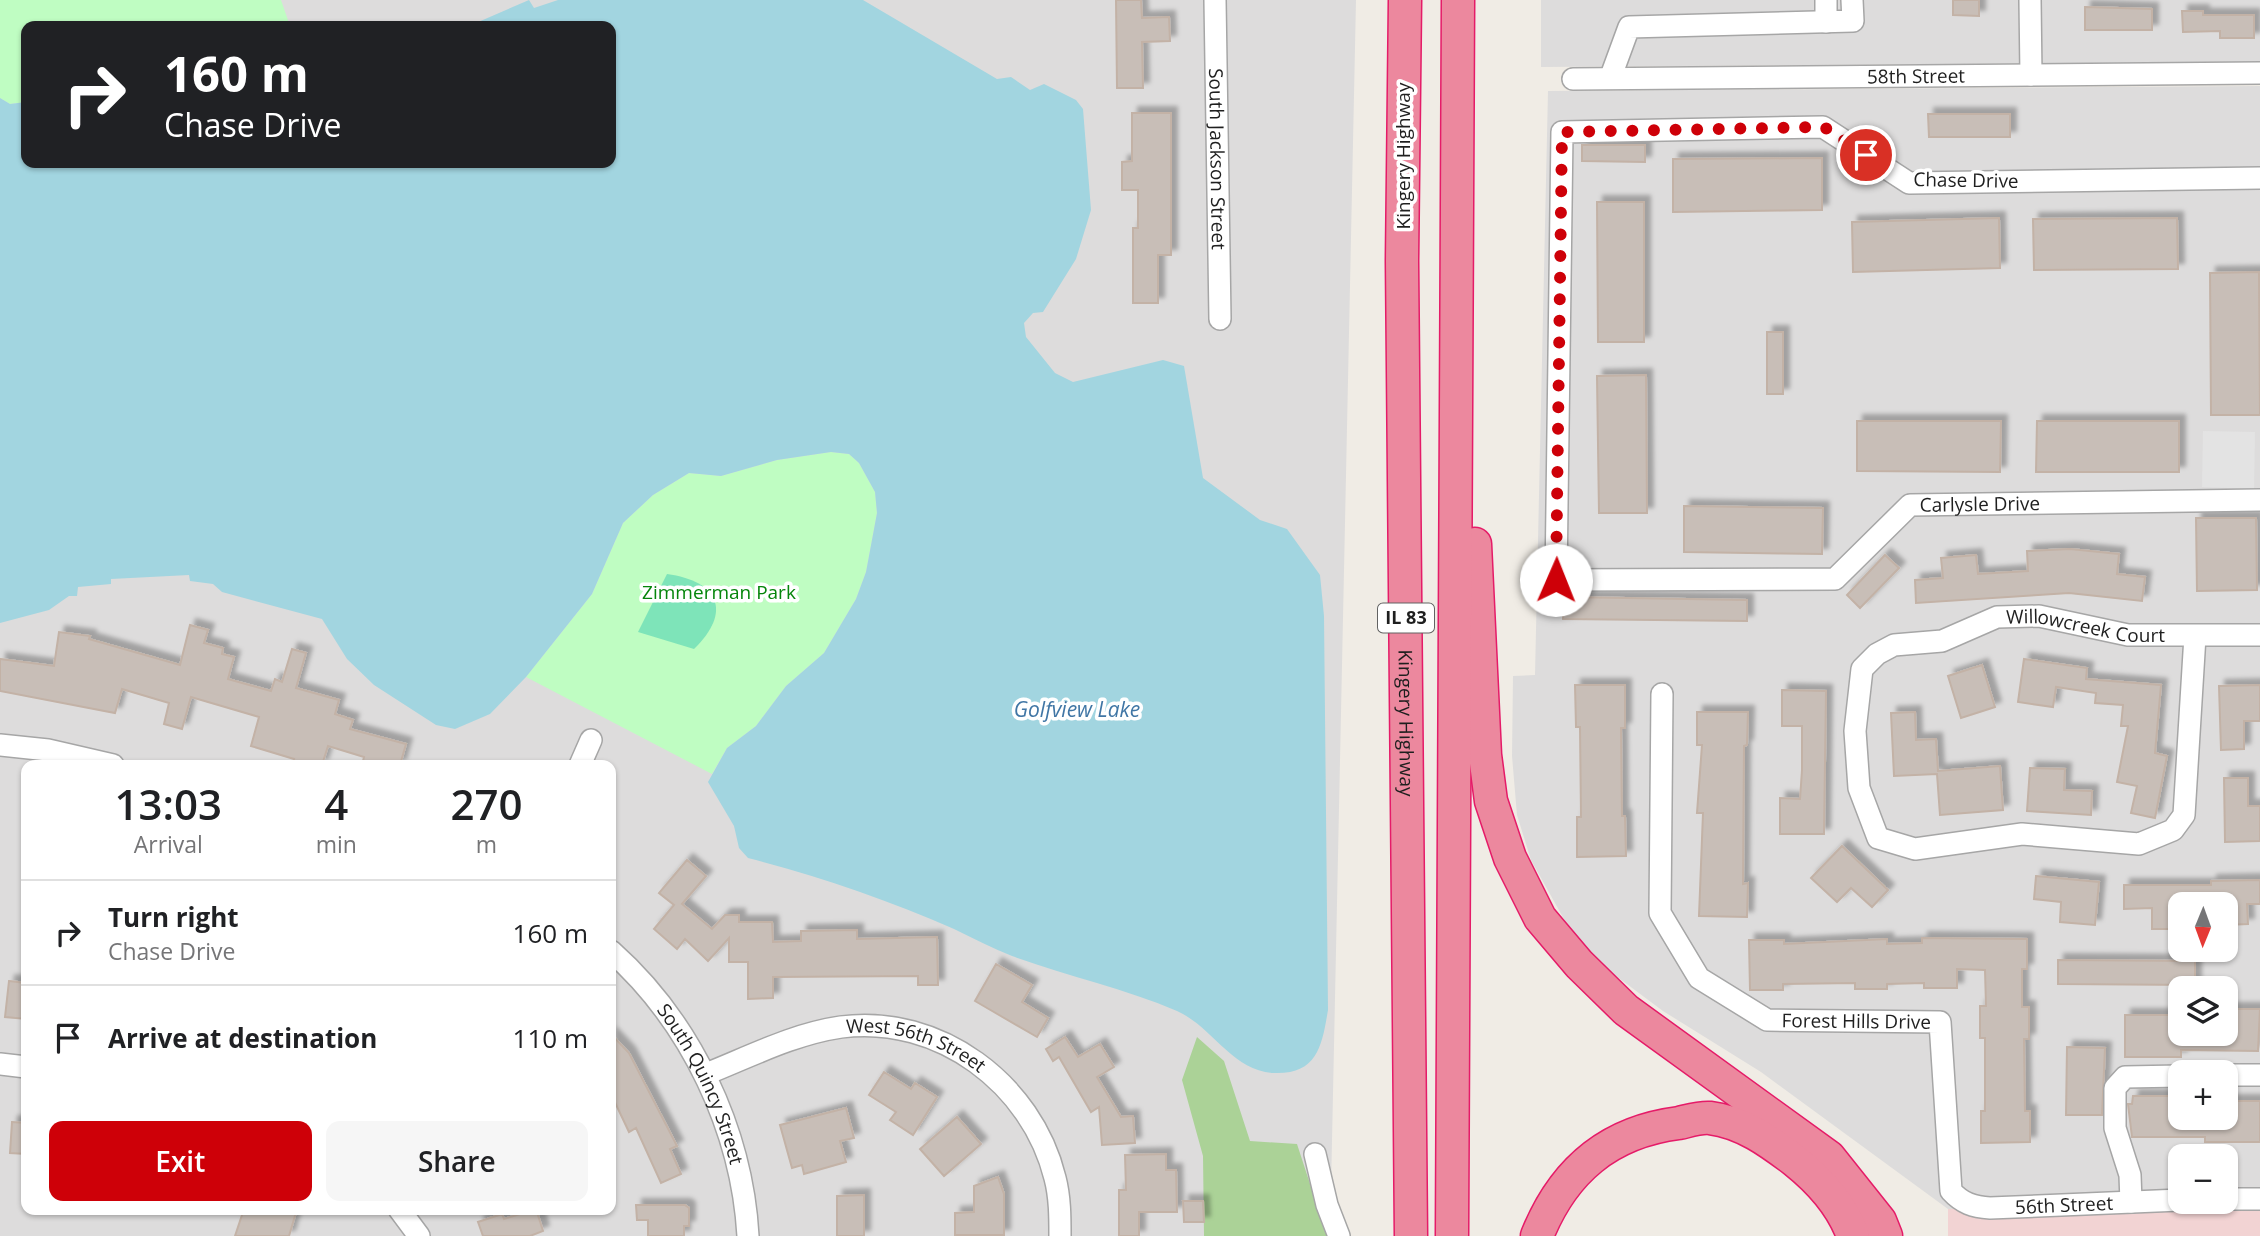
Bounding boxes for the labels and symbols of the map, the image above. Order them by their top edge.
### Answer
street label: 58th Street [1867,63,1965,89]
street label: South Jackson Street [1203,68,1232,250]
street label: Kingery Highway [1390,82,1416,229]
pin [1836,125,1896,185]
street label: Chase Drive [1913,166,2019,194]
street label: Carlysle Drive [1919,490,2040,518]
position arrow [1519,543,1593,617]
park label: Zimmerman Park [642,579,796,605]
street label: Willowcreek Court [2006,603,2165,648]
road number: IL 83 [1378,604,1434,632]
street label: Kingery Highway [1393,649,1420,797]
water label: Golfview Lake [1014,695,1140,723]
north arrow [2168,892,2238,962]
street label: South Quincy Street [651,998,750,1167]
street label: Forest Hills Drive [1781,1007,1931,1035]
street label: West 56th Street [845,1012,992,1078]
street label: 56th Street [2014,1190,2114,1220]

